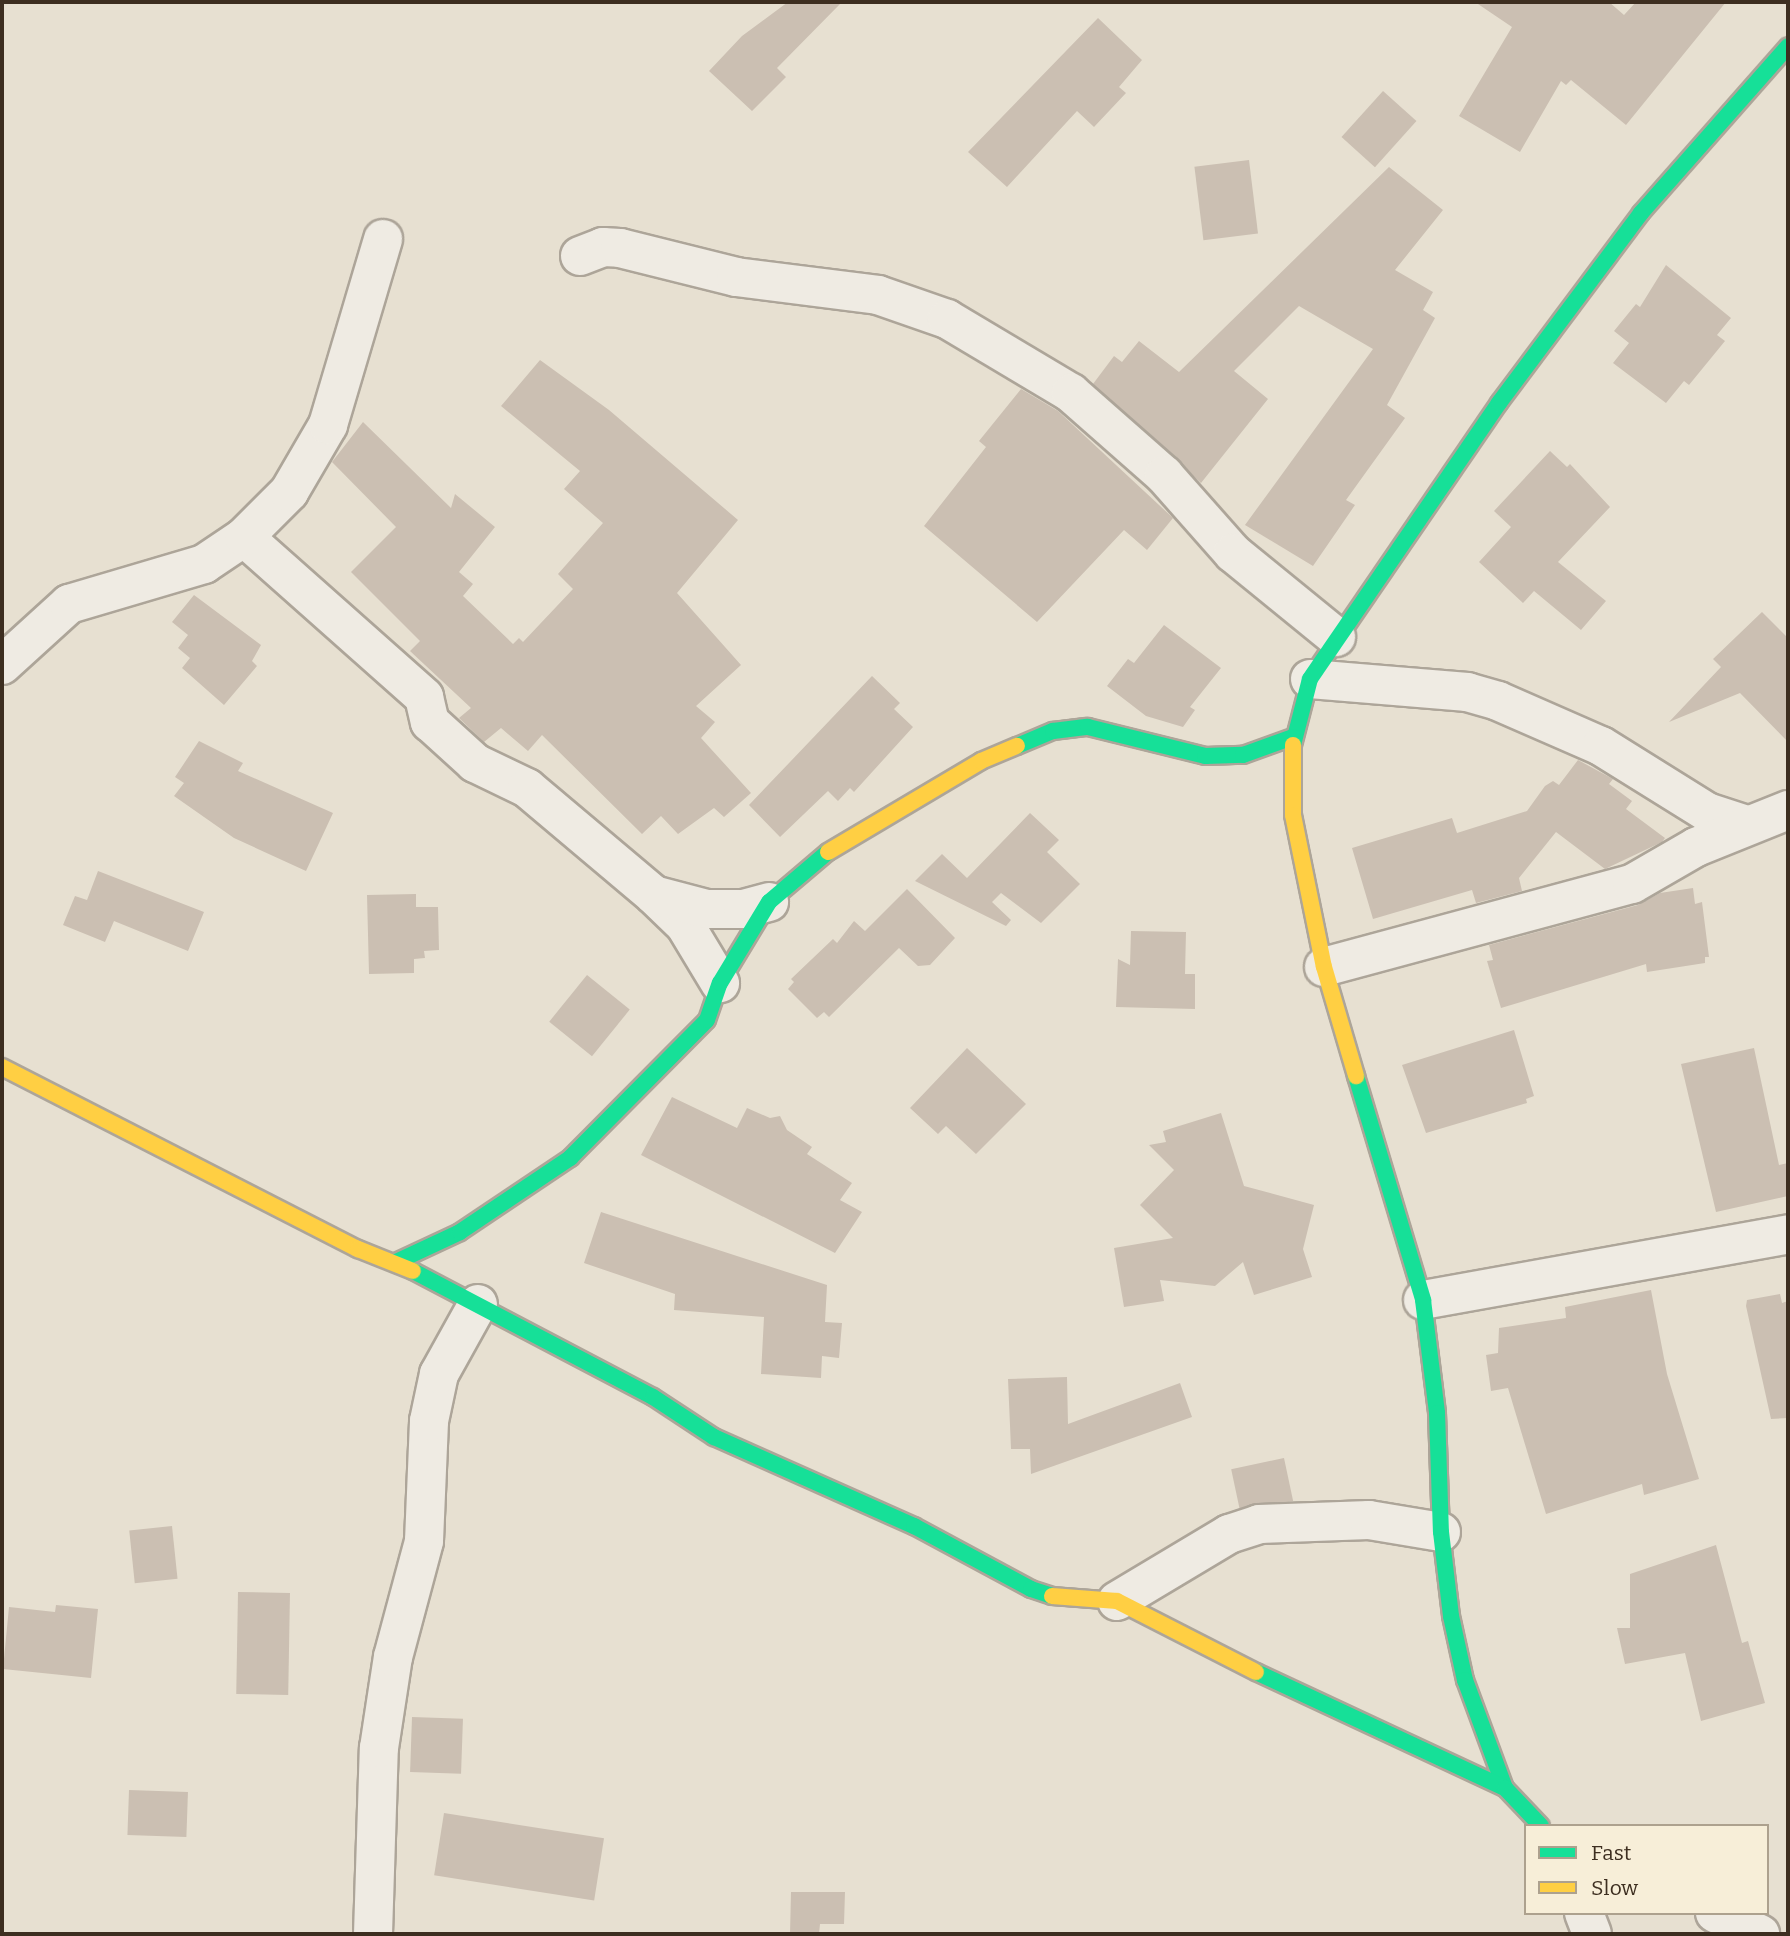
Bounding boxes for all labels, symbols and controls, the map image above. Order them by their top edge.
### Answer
legend [1524,1824,1769,1915]
text: Fast [1591,1840,1631,1866]
text: Slow [1591,1875,1638,1901]

